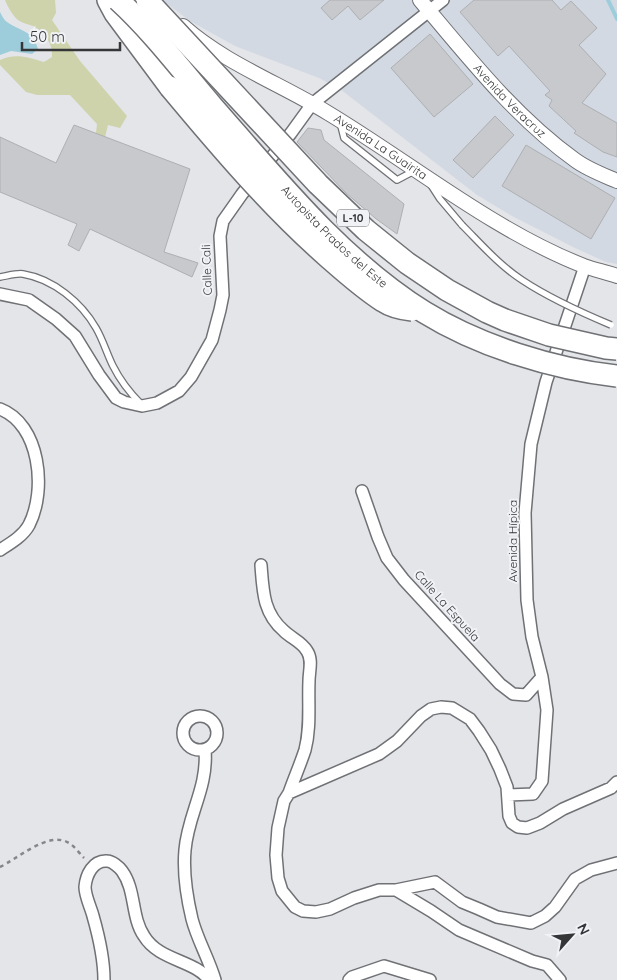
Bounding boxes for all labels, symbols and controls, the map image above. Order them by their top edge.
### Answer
scale bar [22,20,120,52]
text: 50 m [30,27,65,46]
street label: Avenida Veracruz [470,61,549,141]
street label: Avenida La Guairita [331,110,430,183]
street label: Autopista Prados del Este [278,182,391,291]
road number: L-10 [337,210,369,227]
street label: Calle Cali [198,244,215,296]
street label: Avenida Hípica [505,500,520,582]
street label: Calle La Espuela [411,567,483,644]
north arrow [547,910,597,960]
text: N [573,920,594,938]

